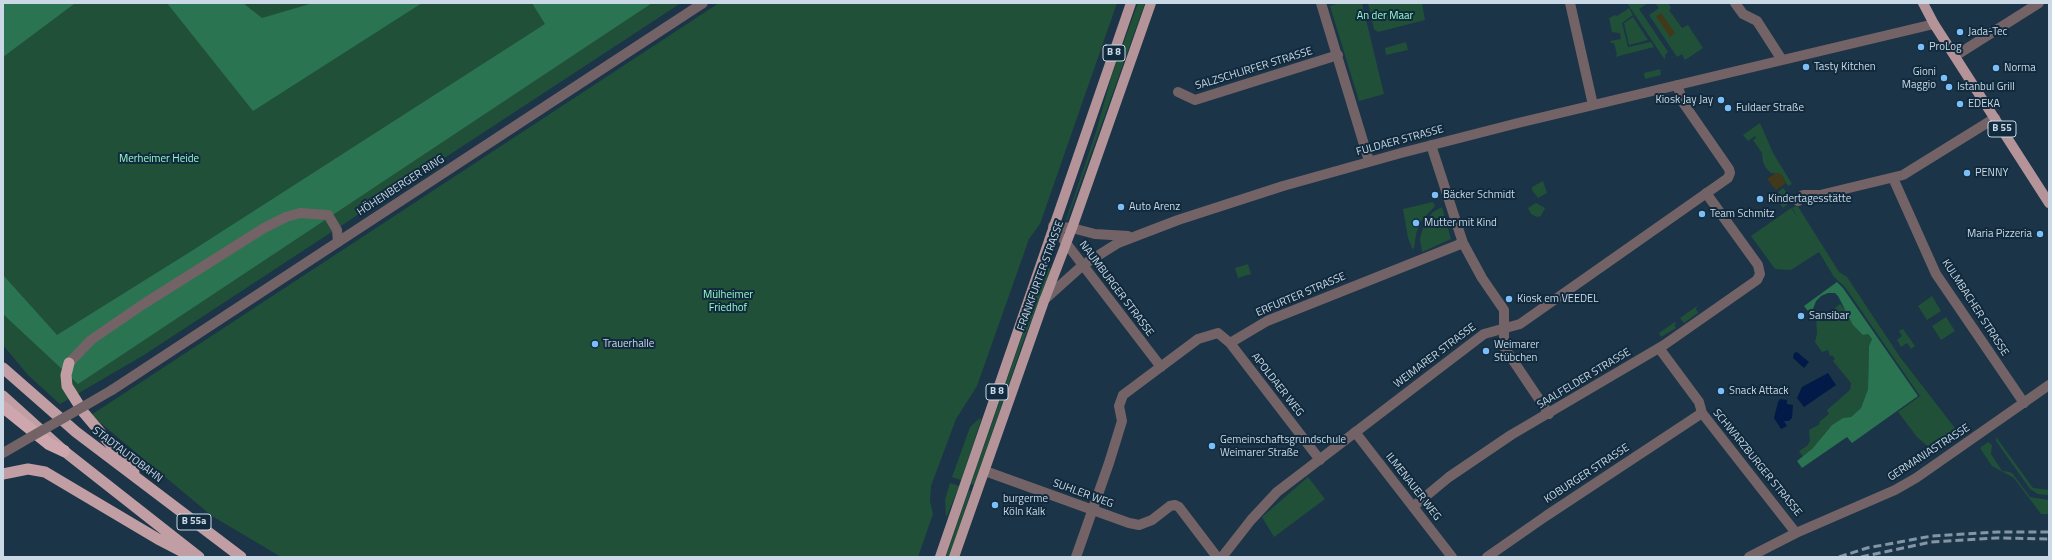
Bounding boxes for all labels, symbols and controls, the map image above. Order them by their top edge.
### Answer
park label: An der Maar [1357,9,1413,23]
place label: Jada-Tec [1968,25,2007,39]
marker: Jada-Tec [1955,27,1965,37]
place label: ProLog [1929,40,1962,54]
marker: ProLog [1916,42,1926,52]
road number: B 8 [1103,45,1125,61]
street label: SALZSCHLIRFER STRASSE [1194,45,1314,93]
place label: Tasty Kitchen [1814,60,1876,74]
place label: Norma [2004,61,2036,75]
marker: Tasty Kitchen [1801,62,1811,72]
marker: Norma [1991,63,2001,73]
place label: Gioni Maggio [1902,65,1936,91]
marker: Gioni Maggio [1939,73,1949,83]
place label: Istanbul Grill [1957,80,2015,94]
marker: Istanbul Grill [1944,82,1954,92]
place label: Kiosk Jay Jay [1655,93,1713,107]
marker: Kiosk Jay Jay [1716,95,1726,105]
place label: EDEKA [1968,97,2000,111]
marker: EDEKA [1955,99,1965,109]
place label: Fuldaer Straße [1736,101,1804,115]
marker: Fuldaer Straße [1723,103,1733,113]
road number: B 55 [1988,121,2016,137]
street label: FULDAER STRASSE [1355,123,1445,159]
park label: Merheimer Heide [119,152,199,166]
street label: HÖHENBERGER RING [355,153,447,219]
place label: PENNY [1975,166,2008,180]
marker: PENNY [1962,168,1972,178]
place label: Bäcker Schmidt [1443,188,1515,202]
marker: Bäcker Schmidt [1430,190,1440,200]
place label: Kindertagesstätte [1768,192,1851,206]
marker: Kindertagesstätte [1755,194,1765,204]
place label: Auto Arenz [1129,200,1180,214]
marker: Auto Arenz [1116,202,1126,212]
place label: Team Schmitz [1710,207,1775,221]
marker: Team Schmitz [1697,209,1707,219]
place label: Mutter mit Kind [1424,216,1497,230]
marker: Mutter mit Kind [1411,218,1421,228]
street label: FRANKFURTER STRASSE [1015,219,1067,333]
place label: Maria Pizzeria [1967,227,2032,241]
marker: Maria Pizzeria [2035,229,2045,239]
street label: NAUMBURGER STRASSE [1076,239,1156,339]
street label: KULMBACHER STRASSE [1939,257,2011,359]
street label: ERFURTER STRASSE [1254,270,1348,320]
park label: Mülheimer Friedhof [703,288,753,314]
place label: Kiosk em VEEDEL [1517,292,1598,306]
marker: Kiosk em VEEDEL [1504,294,1514,304]
place label: Sansibar [1809,309,1849,323]
marker: Sansibar [1796,311,1806,321]
street label: WEIMARER STRASSE [1391,321,1479,391]
place label: Trauerhalle [603,337,654,351]
place label: Weimarer Stübchen [1494,338,1539,364]
marker: Trauerhalle [590,339,600,349]
marker: Weimarer Stübchen [1481,346,1491,356]
street label: SAALFELDER STRASSE [1535,346,1633,412]
street label: APOLDAER WEG [1248,351,1306,419]
road number: B 8 [986,384,1008,400]
place label: Snack Attack [1729,384,1789,398]
marker: Snack Attack [1716,386,1726,396]
street label: SCHWARZBURGER STRASSE [1710,407,1804,519]
street label: GERMANIASTRASSE [1886,422,1972,484]
street label: STADTAUTOBAHN [89,424,165,486]
place label: Gemeinschaftsgrundschule Weimarer Straße [1220,433,1346,459]
marker: Gemeinschaftsgrundschule Weimarer Straße [1207,441,1217,451]
street label: KOBURGER STRASSE [1542,442,1632,506]
street label: ILMENAUER WEG [1383,451,1443,523]
street label: SUHLER WEG [1051,477,1115,511]
place label: burgerme Köln Kalk [1003,492,1048,518]
marker: burgerme Köln Kalk [990,500,1000,510]
road number: B 55a [177,514,211,530]

